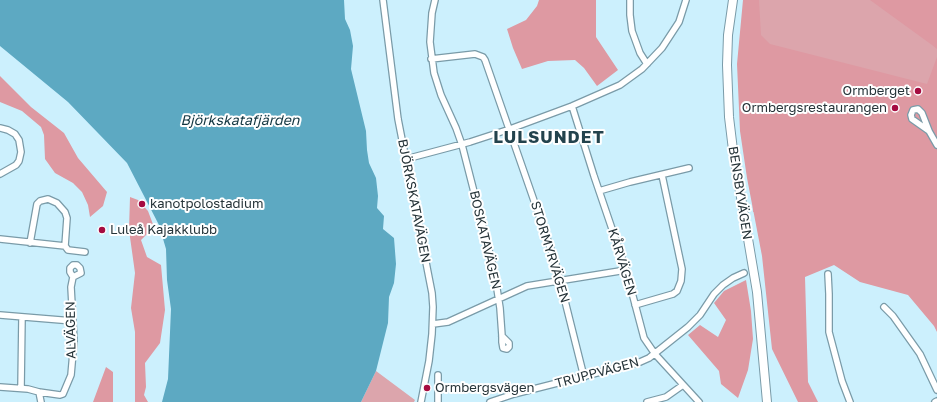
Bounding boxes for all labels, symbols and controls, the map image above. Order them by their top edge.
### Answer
place label: Ormberget [843,83,910,99]
marker: Ormberget [913,86,923,96]
place label: Ormbergsrestaurangen [742,100,887,116]
marker: Ormbergsrestaurangen [890,103,900,113]
water label: Björkskatafjärden [181,113,299,129]
district label: LULSUNDET [493,128,605,148]
street label: BJÖRKSKATAVÄGEN [394,138,434,264]
street label: BENSBYVÄGEN [725,145,755,241]
street label: BOSKATAVÄGEN [466,189,504,291]
place label: kanotpolostadium [150,196,263,212]
marker: kanotpolostadium [137,199,147,209]
street label: STORMYRVÄGEN [527,199,573,305]
place label: Luleå Kajakklubb [110,222,217,238]
marker: Luleå Kajakklubb [97,225,107,235]
street label: KÅRVÄGEN [604,226,640,298]
street label: ALVÄGEN [63,301,79,359]
street label: TRUPPVÄGEN [553,354,641,392]
place label: Ormbergsvägen [435,380,534,396]
marker: Ormbergsvägen [422,383,432,393]

